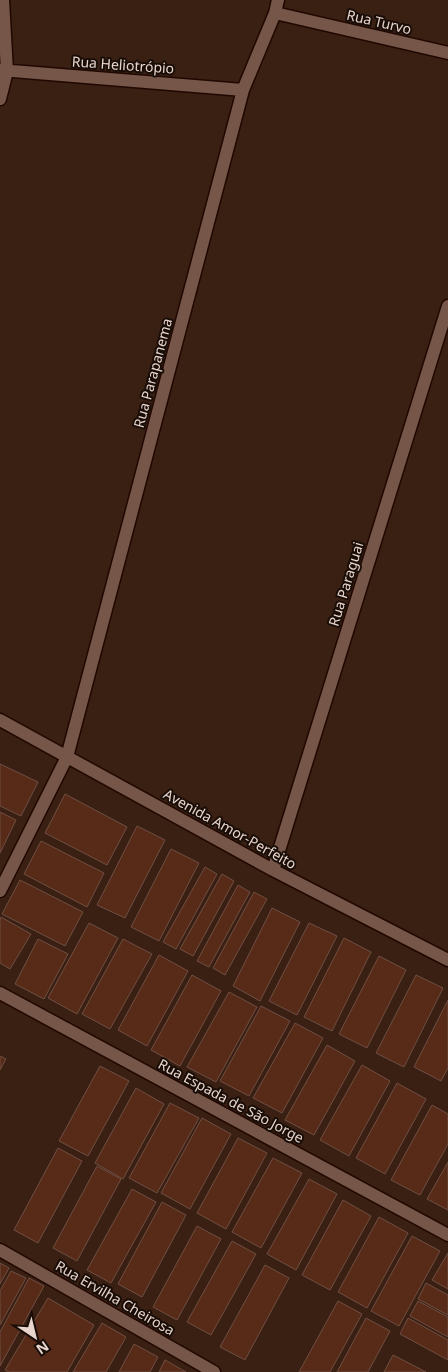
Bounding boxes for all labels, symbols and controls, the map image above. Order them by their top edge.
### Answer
street label: Rua Turvo [345,5,413,38]
street label: Rua Heliotrópio [71,51,175,78]
street label: Rua Parapanema [129,316,176,430]
street label: Rua Paraguai [324,539,367,628]
street label: Avenida Amor-Perfeito [160,784,300,873]
street label: Rua Espada de São Jorge [155,1054,307,1147]
street label: Rua Ervilha Cheirosa [52,1256,178,1339]
north arrow [10,1312,60,1362]
text: N [33,1337,53,1359]

